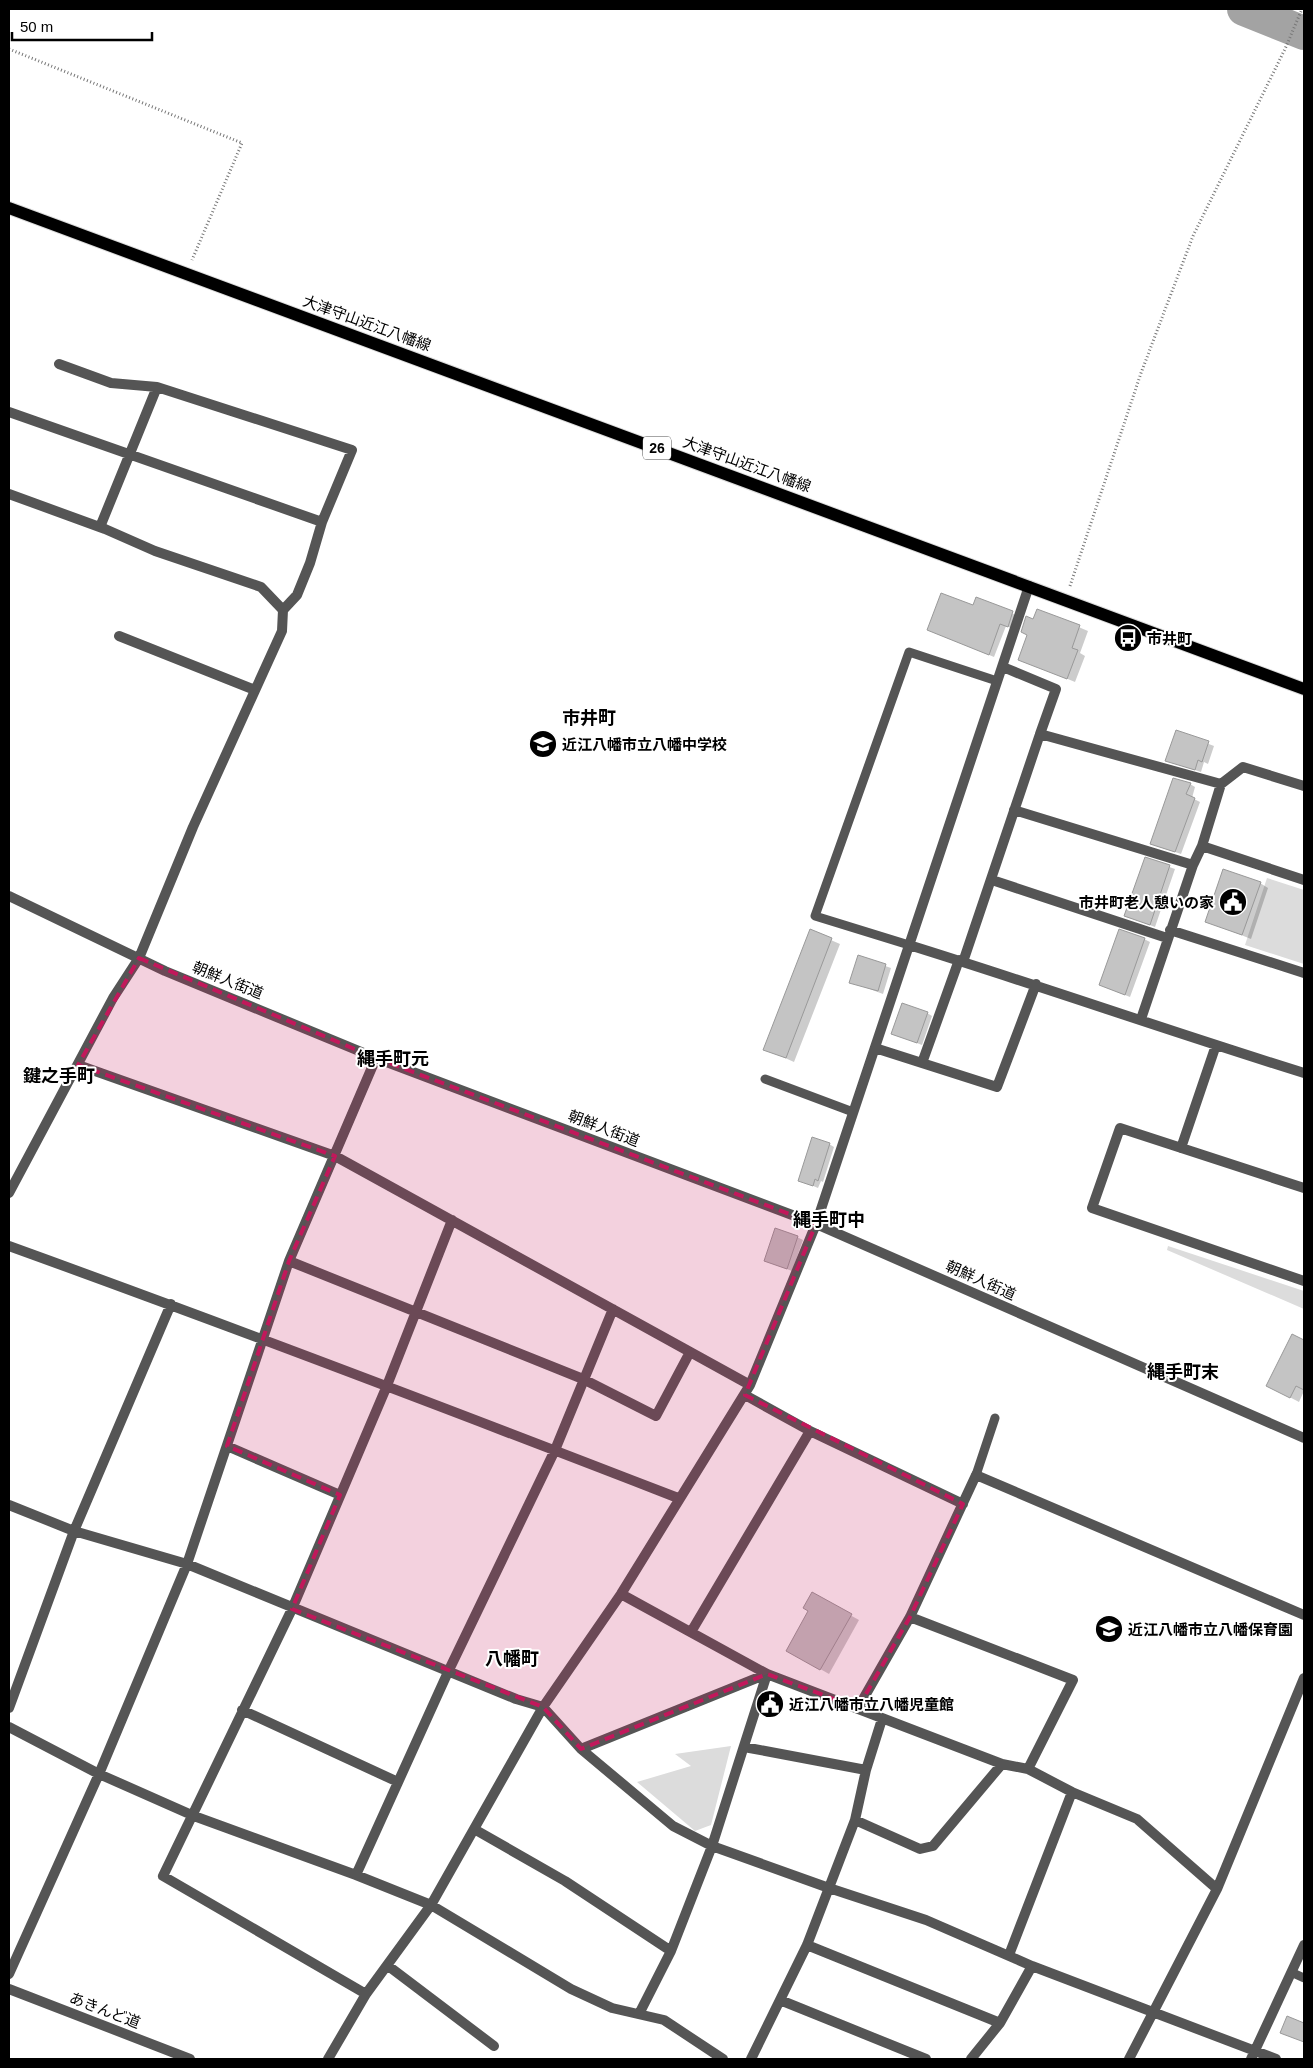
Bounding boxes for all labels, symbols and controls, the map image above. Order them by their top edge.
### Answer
scale bar [12,10,152,42]
text: 50 m [20,18,53,35]
street label: 大津守山近江八幡線 [301,292,433,354]
street label: 大津守山近江八幡線 [681,433,813,495]
road number: 26 [643,436,671,459]
bus stop icon: 市井町 [1113,623,1143,653]
place label: 市井町 [1147,630,1192,647]
district label: 市井町 [562,708,616,728]
school or university icon: 近江八幡市立八幡中学校 [528,729,558,759]
place label: 近江八幡市立八幡中学校 [562,736,727,753]
public building icon: 市井町老人憩いの家 [1218,887,1248,917]
place label: 市井町老人憩いの家 [1079,894,1214,911]
street label: 朝鮮人街道 [190,958,266,1002]
district label: 縄手町元 [357,1049,429,1069]
district label: 鍵之手町 [23,1066,95,1086]
street label: 朝鮮人街道 [566,1107,642,1149]
district label: 縄手町中 [793,1210,865,1230]
street label: 朝鮮人街道 [943,1257,1019,1303]
district label: 縄手町末 [1147,1362,1219,1382]
school or university icon: 近江八幡市立八幡保育園 [1094,1614,1124,1644]
place label: 近江八幡市立八幡保育園 [1128,1621,1293,1638]
district label: 八幡町 [485,1649,539,1669]
public building icon: 近江八幡市立八幡児童館 [755,1689,785,1719]
place label: 近江八幡市立八幡児童館 [789,1696,954,1713]
street label: あきんど道 [67,1989,143,2031]

